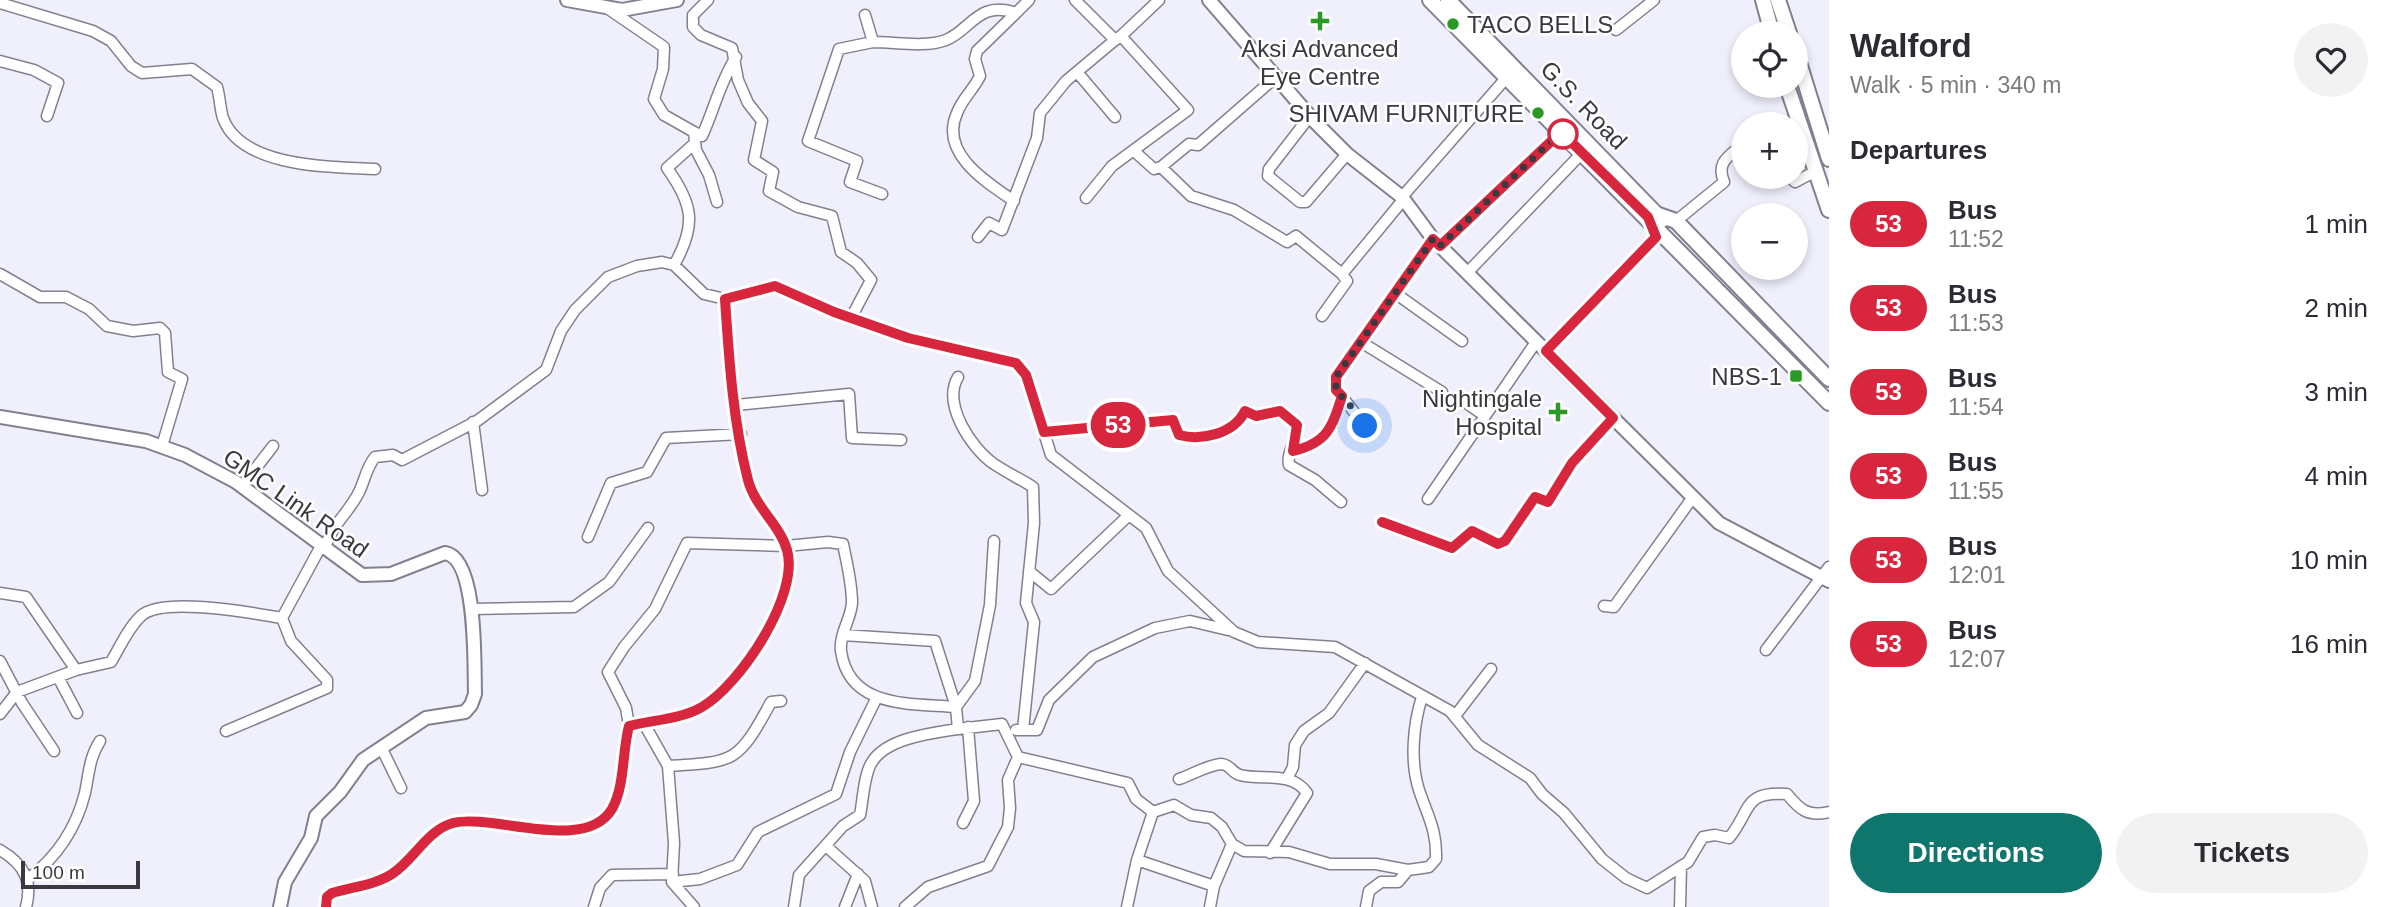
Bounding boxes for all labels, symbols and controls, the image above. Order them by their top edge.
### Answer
marker: Aksi Advanced Eye Centre [1310,11,1330,31]
place label: TACO BELLS [1467,11,1613,38]
marker: TACO BELLS [1445,16,1461,32]
map controls [1731,21,1808,280]
button: locate [1731,21,1808,98]
button: heart [2294,23,2368,97]
text: Walford [1850,27,1972,64]
place label: Aksi Advanced Eye Centre [1241,35,1399,90]
street label: G.S. Road [1535,55,1633,155]
text: Walk · 5 min · 340 m [1850,72,2061,98]
place label: SHIVAM FURNITURE [1288,100,1524,127]
marker: SHIVAM FURNITURE [1530,105,1546,121]
button: + [1731,112,1808,189]
unlabelled marker [1548,119,1578,149]
text: Departures [1850,135,1987,165]
text: Bus [1948,195,1997,225]
button: − [1731,203,1808,280]
text: 1 min [2304,209,2368,239]
text: 53 [1875,210,1902,237]
text: 11:52 [1948,226,2004,252]
text: Bus [1948,279,1997,309]
text: 2 min [2304,293,2368,323]
text: 53 [1875,294,1902,321]
text: 11:53 [1948,310,2004,336]
place label: NBS-1 [1711,363,1782,390]
text: Bus [1948,363,1997,393]
marker: NBS-1 [1788,368,1804,384]
text: 3 min [2304,377,2368,407]
text: 53 [1875,378,1902,405]
place label: Nightingale Hospital [1422,385,1542,440]
text: 11:54 [1948,394,2004,420]
line badge: 53 [1086,402,1150,448]
marker: Nightingale Hospital [1548,402,1568,422]
your location [1347,408,1382,443]
text: 53 [1105,411,1131,438]
street label: GMC Link Road [218,443,374,563]
text: Bus [1948,447,1997,477]
text: 4 min [2304,461,2368,491]
text: 53 [1875,462,1902,489]
text: 11:55 [1948,478,2004,504]
text: Bus [1948,531,1997,561]
text: 10 min [2290,545,2368,575]
text: 53 [1875,546,1902,573]
text: 12:01 [1948,562,2006,588]
text: Bus [1948,615,1997,645]
text: 16 min [2290,629,2368,659]
text: 53 [1875,630,1902,657]
text: 12:07 [1948,646,2006,672]
button: Directions [1850,813,2102,893]
button: Tickets [2116,813,2368,893]
scale bar [21,858,140,890]
text: 100 m [32,862,85,883]

